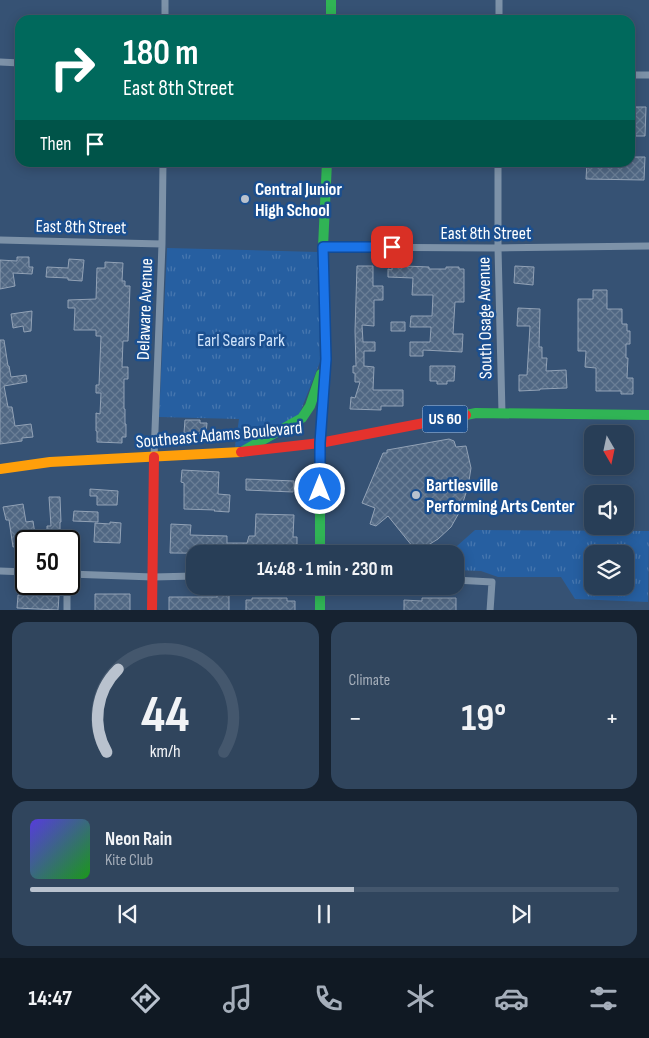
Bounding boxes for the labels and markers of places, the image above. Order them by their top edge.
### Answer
place label: Central Junior High School [255,179,342,221]
marker: Central Junior High School [239,193,251,205]
pin [371,226,413,268]
place label: Bartlesville Performing Arts Center [426,475,575,517]
marker: Bartlesville Performing Arts Center [410,489,422,501]

